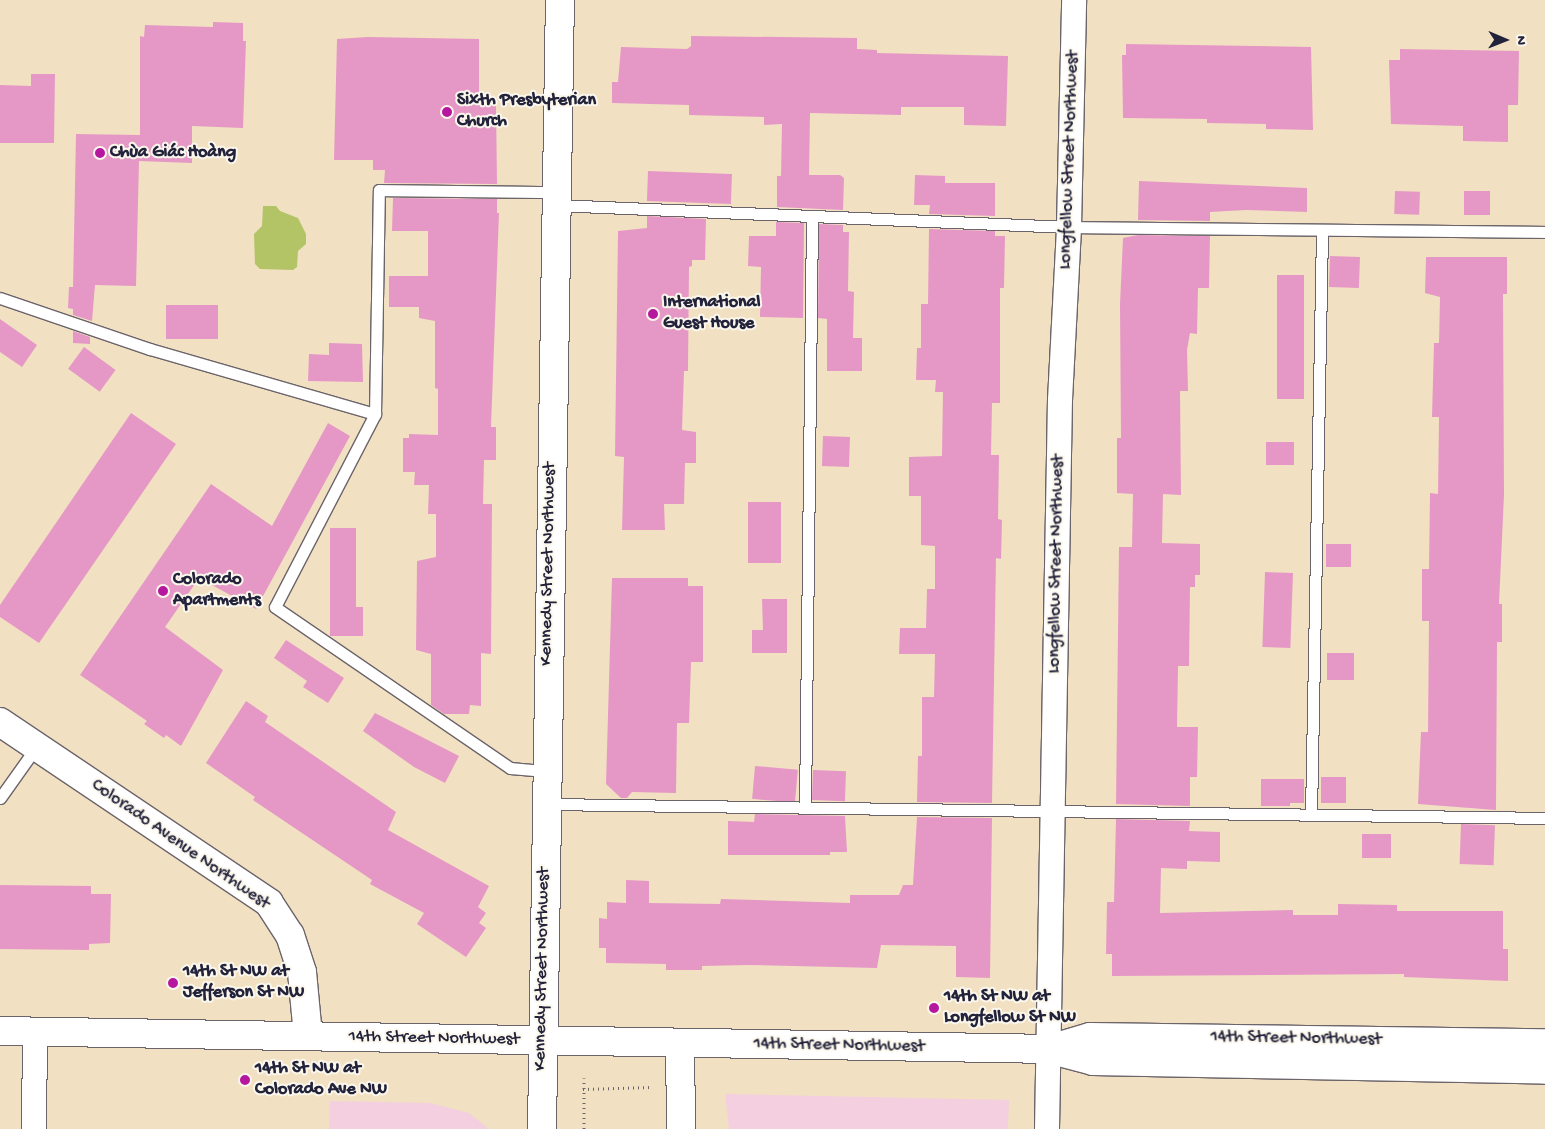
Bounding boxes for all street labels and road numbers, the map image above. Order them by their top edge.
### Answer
street label: Longfellow Street Northwest [1055,50,1085,270]
street label: Longfellow Street Northwest [1044,454,1070,674]
street label: Kennedy Street Northwest [536,462,562,666]
street label: Colorado Avenue Northwest [87,775,273,915]
street label: Kennedy Street Northwest [530,867,556,1071]
street label: 14th Street Northwest [348,1027,520,1051]
street label: 14th Street Northwest [1210,1027,1382,1051]
street label: 14th Street Northwest [753,1034,925,1058]

